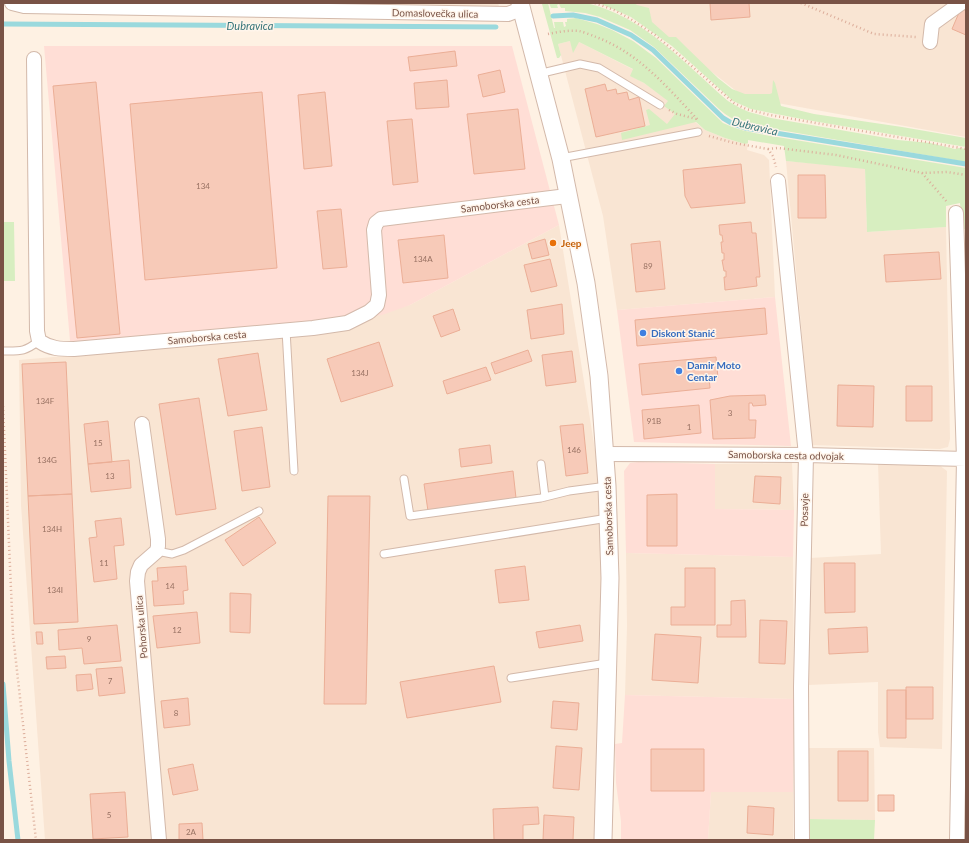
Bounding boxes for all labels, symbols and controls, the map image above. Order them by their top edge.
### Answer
street label: Domaslovečka ulica [392,6,478,20]
water label: Dubravica [227,19,274,32]
water label: Dubravica [731,114,780,138]
house number: 134 [196,181,210,191]
street label: Samoborska cesta [460,193,540,215]
place label: Jeep [561,237,582,249]
marker: Jeep [548,238,558,248]
house number: 134A [413,254,433,264]
house number: 89 [643,261,653,271]
place label: Diskont Stanić [651,327,715,339]
street label: Samoborska cesta [167,328,247,346]
marker: Diskont Stanić [638,328,648,338]
place label: Damir Moto Centar [687,359,741,383]
marker: Damir Moto Centar [674,366,684,376]
house number: 134J [351,368,369,378]
house number: 134F [36,396,55,406]
house number: 3 [728,408,733,418]
house number: 91B [647,416,661,426]
house number: 1 [687,422,692,432]
house number: 15 [93,438,103,448]
house number: 146 [567,445,581,455]
street label: Samoborska cesta odvojak [728,448,845,462]
house number: 134G [37,455,57,465]
house number: 13 [105,471,115,481]
street label: Samoborska cesta [601,476,615,556]
street label: Posavje [798,493,810,527]
house number: 134H [42,524,62,534]
house number: 11 [99,558,109,568]
house number: 14 [165,581,175,591]
house number: 134I [47,585,63,595]
street label: Pohorska ulica [132,595,150,659]
house number: 12 [172,625,182,635]
house number: 9 [87,634,92,644]
house number: 7 [108,676,113,686]
house number: 8 [174,708,179,718]
house number: 5 [107,810,112,820]
house number: 2A [186,827,197,837]

